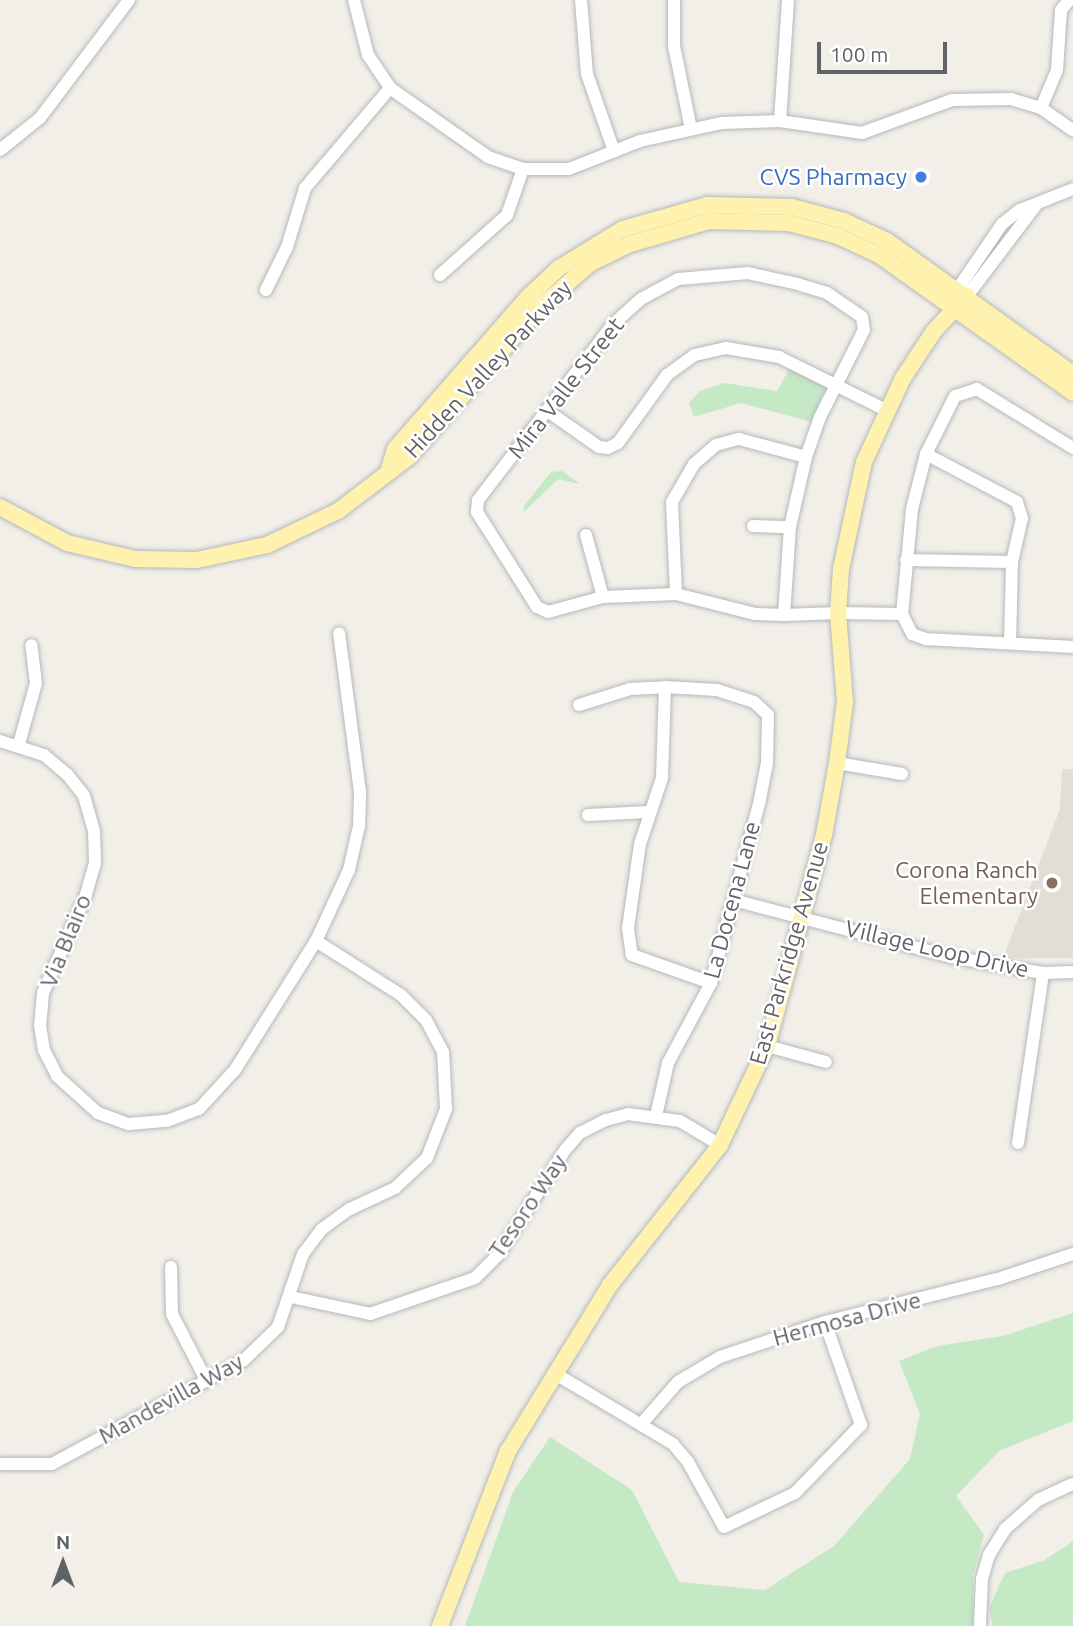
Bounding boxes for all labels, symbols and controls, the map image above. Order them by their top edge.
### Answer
scale bar [821,28,950,72]
text: 100 m [830,42,888,66]
place label: CVS Pharmacy [759,163,907,191]
marker: CVS Pharmacy [913,169,929,185]
street label: Hidden Valley Parkway [398,274,578,464]
street label: Mira Valle Street [502,312,630,464]
street label: La Docena Lane [698,818,766,982]
street label: East Parkridge Avenue [744,838,834,1068]
place label: Corona Ranch Elementary [895,856,1038,910]
marker: Corona Ranch Elementary [1044,875,1060,891]
street label: Via Blairo [35,890,97,992]
street label: Village Loop Drive [842,914,1032,984]
street label: Tesoro Way [483,1149,573,1263]
street label: Hermosa Drive [770,1286,924,1352]
street label: Mandevilla Way [94,1348,248,1450]
north arrow [28,1528,98,1598]
text: N [56,1531,70,1553]

